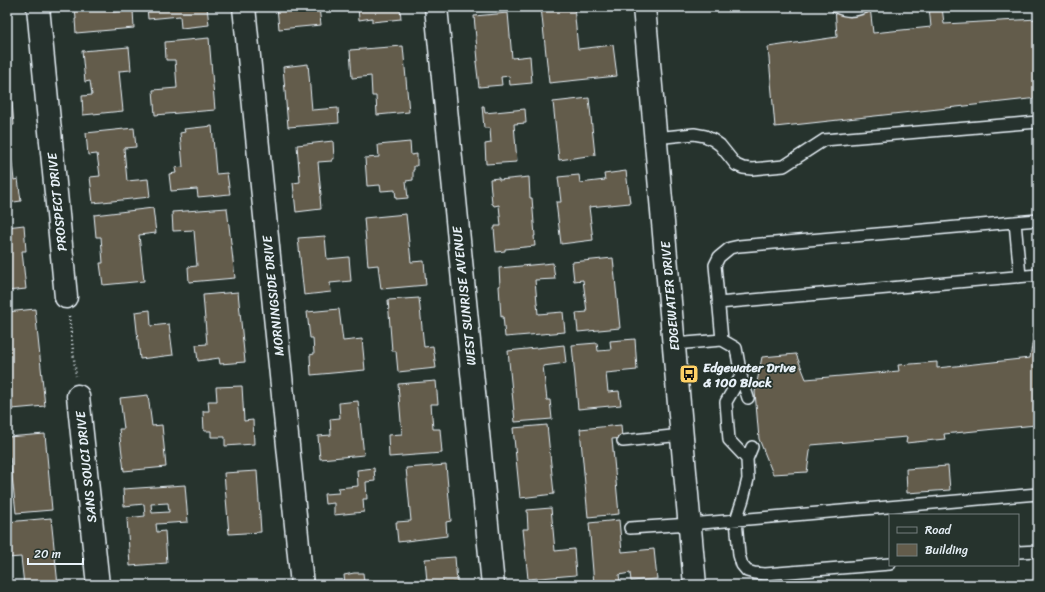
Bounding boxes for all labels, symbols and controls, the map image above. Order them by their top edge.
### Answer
street label: PROSPECT DRIVE [40,151,74,252]
street label: WEST SUNRISE AVENUE [445,224,483,367]
street label: MORNINGSIDE DRIVE [255,234,291,357]
street label: EDGEWATER DRIVE [654,240,686,352]
place label: Edgewater Drive & 100 Block [703,356,796,394]
bus stop icon: Edgewater Drive & 100 Block [678,363,700,385]
street label: SANS SOUCI DRIVE [69,409,103,524]
legend [889,514,1019,566]
text: Road [925,519,952,541]
text: Building [925,539,968,561]
scale bar [28,540,83,566]
text: 20 m [34,543,61,565]

